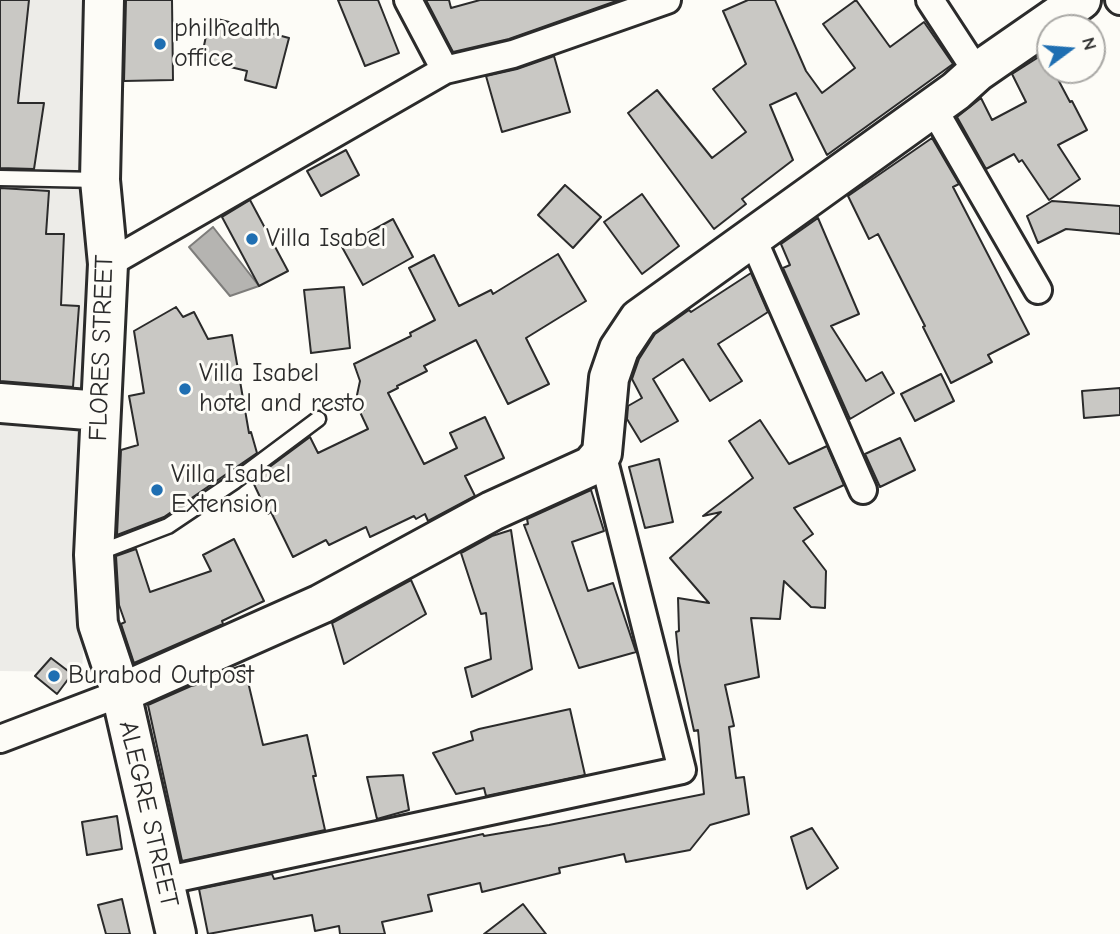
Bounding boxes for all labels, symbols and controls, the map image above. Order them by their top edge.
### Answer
place label: philhealth office [174,13,281,74]
north arrow [1036,14,1106,84]
text: N [1077,35,1102,53]
marker: philhealth office [152,36,168,52]
place label: Villa Isabel [266,223,386,255]
marker: Villa Isabel [244,231,260,247]
street label: FLORES STREET [83,254,121,442]
place label: Villa Isabel hotel and resto [199,358,365,420]
marker: Villa Isabel hotel and resto [177,381,193,397]
place label: Villa Isabel Extension [171,459,291,520]
marker: Villa Isabel Extension [149,482,165,498]
place label: Burabod Outpost [68,660,254,692]
marker: Burabod Outpost [46,668,62,684]
street label: ALEGRE STREET [111,718,185,910]

